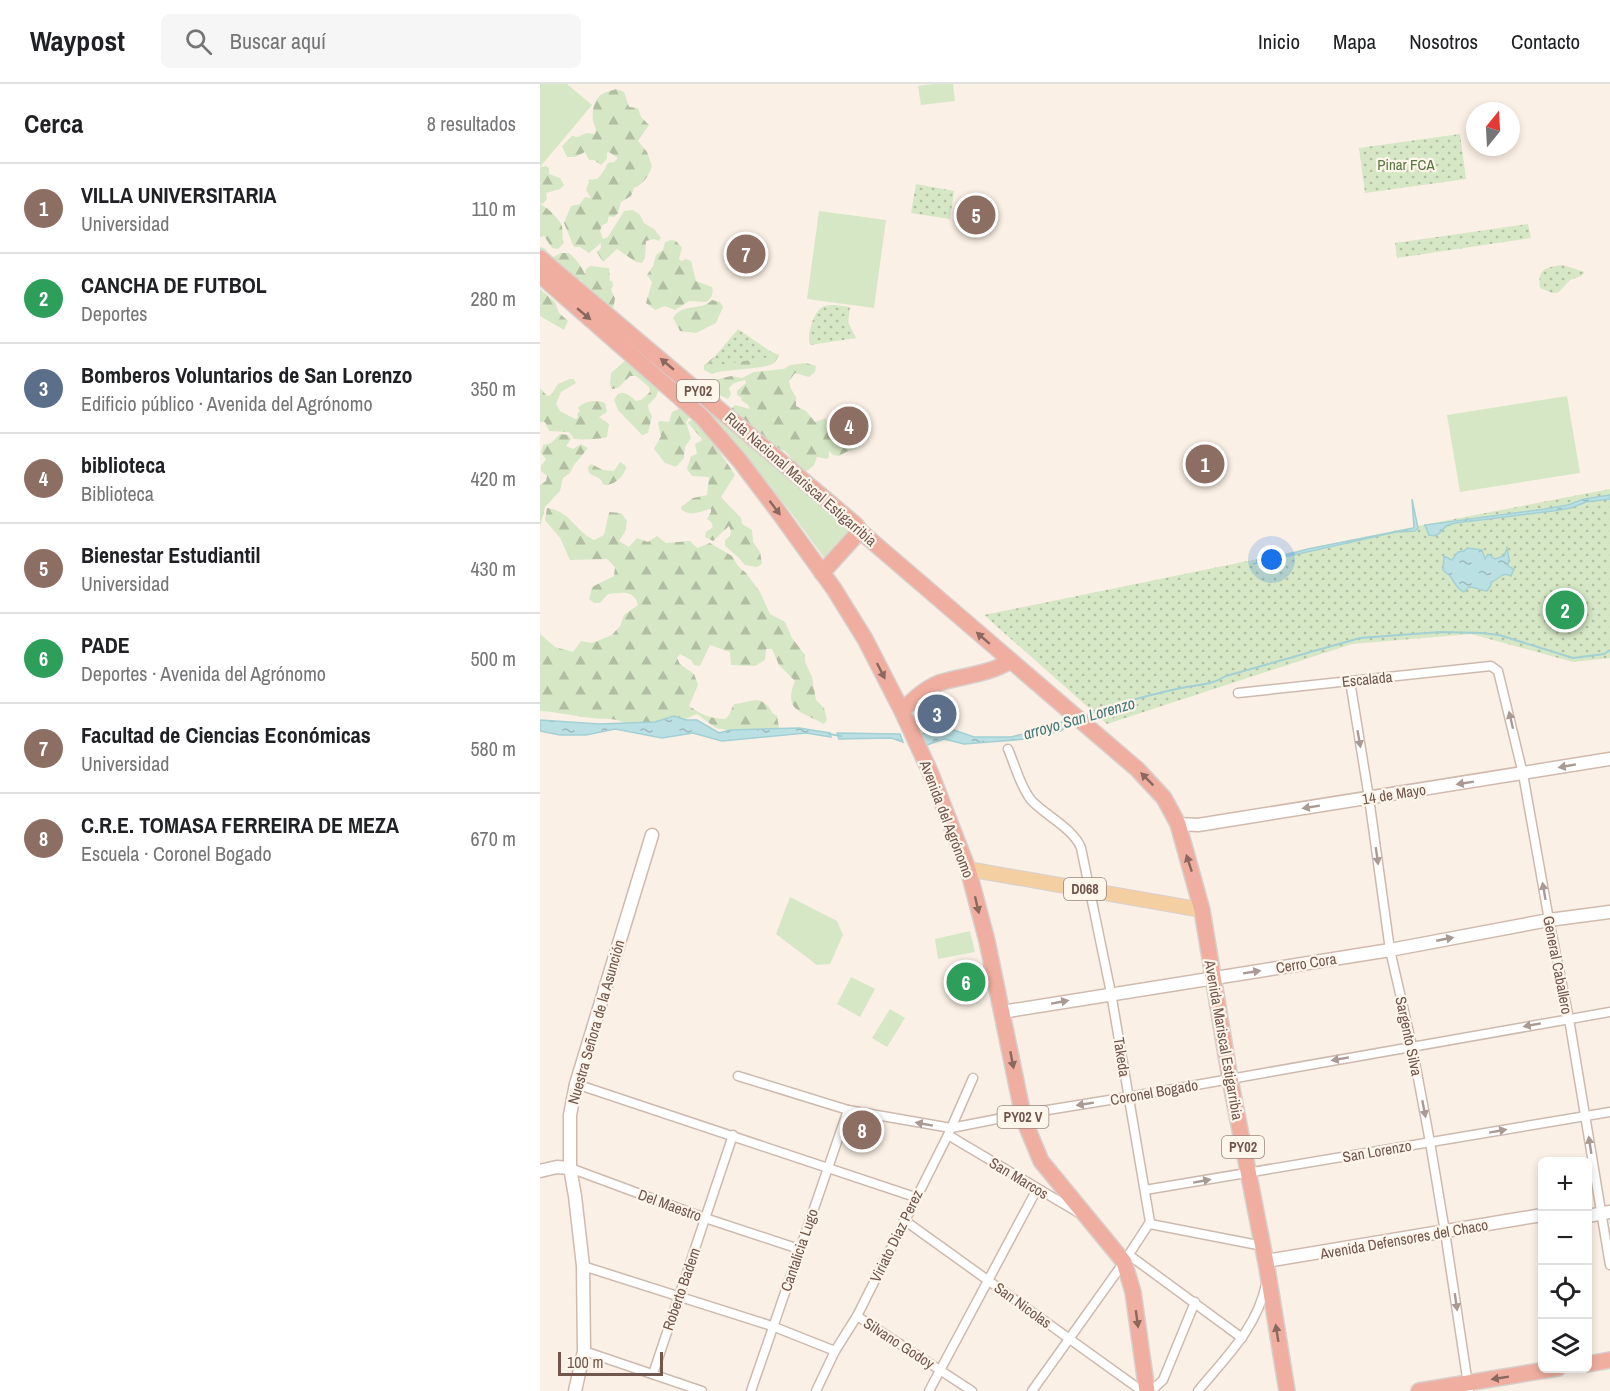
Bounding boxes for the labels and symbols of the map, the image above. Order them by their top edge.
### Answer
north arrow [1466,102,1520,156]
park label: Pinar FCA [1377,154,1436,175]
pin: 5 [956,192,996,238]
pin: 7 [726,232,766,276]
one-way arrow [576,307,591,320]
one-way arrow [659,358,675,371]
road number: PY02 [677,380,719,402]
pin: 4 [830,404,868,448]
street label: Ruta Nacional Mariscal Estigarribia [721,407,882,551]
pin: 1 [1186,442,1224,487]
one-way arrow [769,500,781,516]
your location [1257,545,1286,574]
pin: 2 [1546,588,1584,632]
one-way arrow [976,631,991,645]
one-way arrow [876,663,886,680]
street label: Escalada [1341,666,1393,692]
pin: 3 [918,692,956,736]
water label: arroyo San Lorenzo [1021,692,1137,744]
one-way arrow [1505,711,1515,729]
one-way arrow [1355,730,1364,749]
street label: Avenida del Agrónomo [915,756,979,881]
one-way arrow [1557,762,1576,771]
one-way arrow [1140,773,1154,787]
one-way arrow [1456,778,1475,787]
street label: 14 de Mayo [1361,779,1428,809]
one-way arrow [1302,802,1321,811]
one-way arrow [1373,846,1382,865]
one-way arrow [1184,854,1193,872]
road number: D068 [1064,878,1106,900]
one-way arrow [1539,882,1548,901]
one-way arrow [973,896,982,915]
street label: General Caballero [1538,914,1578,1016]
one-way arrow [1435,934,1454,943]
street label: Nuestra Señora de la Asunción [562,937,630,1107]
street label: Cerro Cora [1274,948,1338,978]
street label: Avenida Mariscal Estigarribia [1199,958,1248,1122]
pin: 6 [946,960,986,1004]
one-way arrow [1243,967,1262,976]
street label: Sargento Silva [1390,994,1428,1078]
one-way arrow [1051,998,1070,1007]
one-way arrow [1522,1021,1541,1030]
street label: Takeda [1109,1036,1136,1079]
one-way arrow [1008,1051,1017,1070]
one-way arrow [1330,1055,1349,1064]
street label: Coronel Bogado [1108,1074,1200,1110]
one-way arrow [1076,1100,1095,1109]
one-way arrow [1419,1100,1428,1119]
road number: PY02 V [998,1106,1048,1128]
pin: 8 [842,1108,882,1152]
one-way arrow [914,1119,933,1128]
one-way arrow [1489,1126,1508,1135]
street label: San Lorenzo [1341,1135,1413,1167]
one-way arrow [1585,1135,1594,1154]
road number: PY02 [1222,1136,1264,1158]
street label: San Marcos [985,1152,1053,1204]
one-way arrow [1193,1176,1212,1185]
street label: Del Maestro [635,1184,705,1226]
street label: Viriato Diaz Perez [865,1186,927,1286]
street label: Cantalicia Lugo [775,1206,823,1294]
street label: Avenida Defensores del Chaco [1317,1214,1490,1264]
street label: Roberto Badem [657,1245,705,1333]
street label: San Nicolas [990,1277,1056,1333]
one-way arrow [1451,1292,1460,1311]
one-way arrow [1132,1310,1141,1329]
street label: Silvano Godoy [859,1312,939,1374]
one-way arrow [1273,1324,1282,1343]
scale bar [558,1349,663,1376]
one-way arrow [1490,1373,1509,1382]

